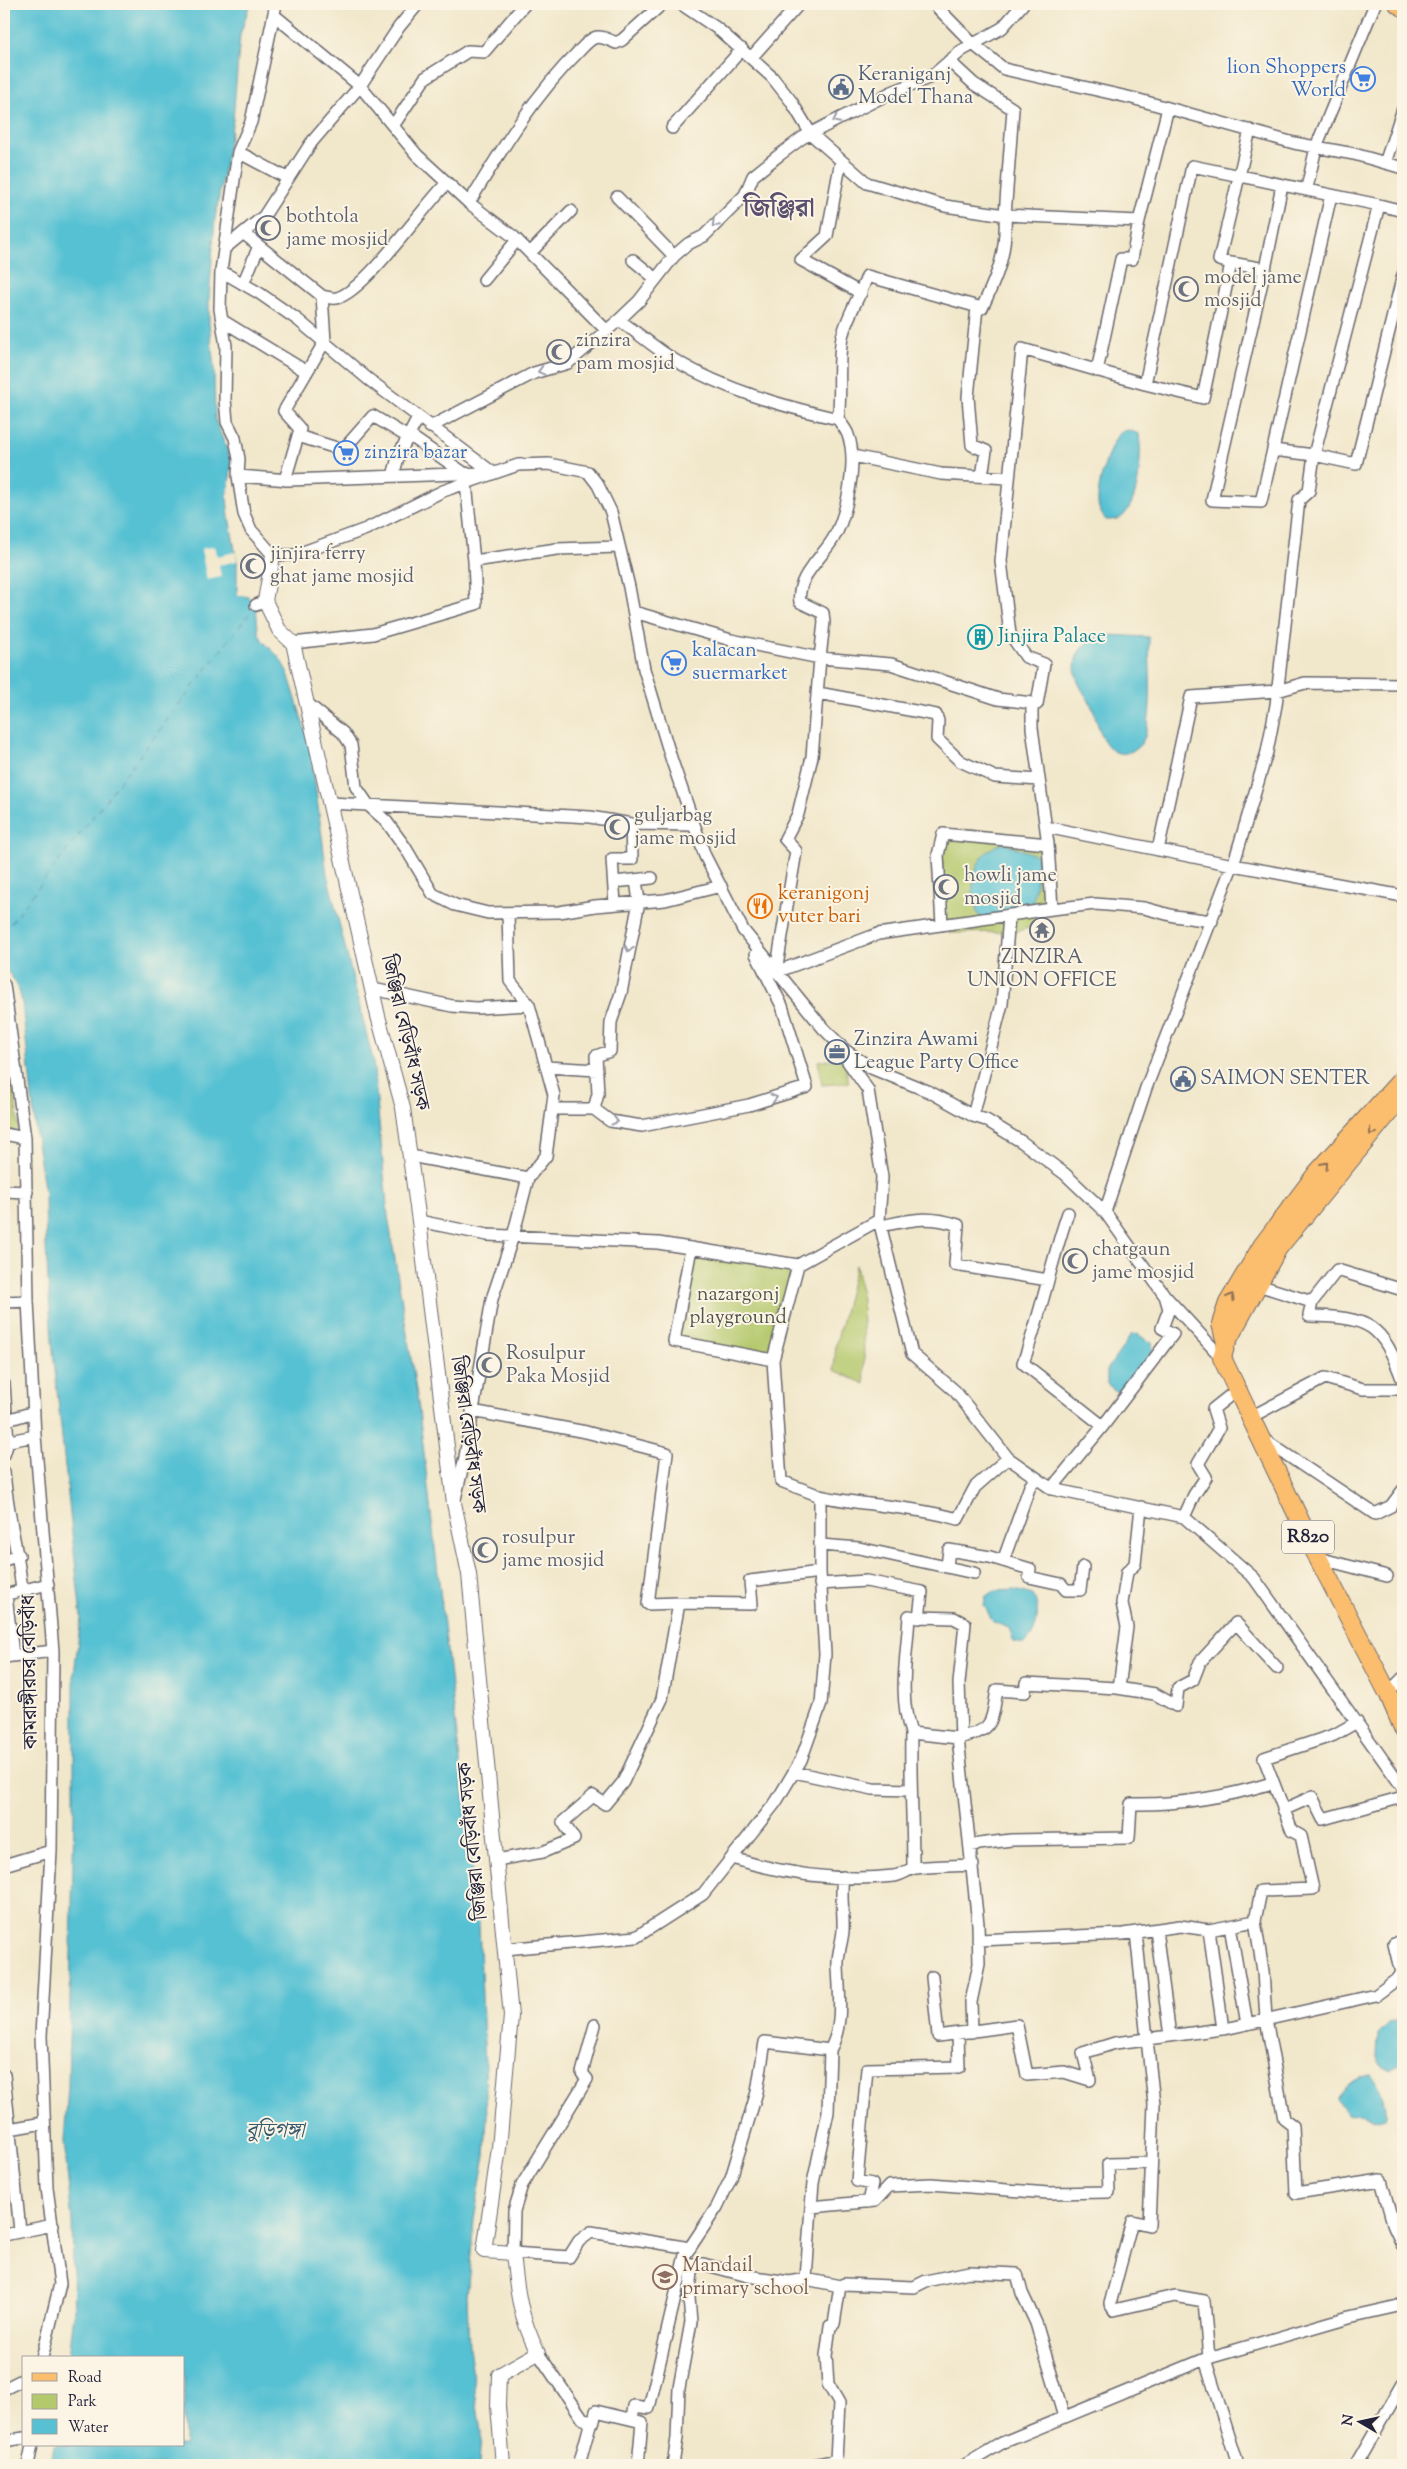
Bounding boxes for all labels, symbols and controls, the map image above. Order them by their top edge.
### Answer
place label: lion Shoppers World [1227,54,1346,106]
place label: Keraniganj Model Thana [858,61,973,113]
supermarket icon: lion Shoppers World [1350,66,1376,92]
public building icon: Keraniganj Model Thana [828,74,854,100]
one-way arrow [832,114,841,125]
district label: জিঞ্জিরা [742,192,815,228]
place label: bothtola jame mosjid [286,203,388,255]
mosque icon: bothtola jame mosjid [255,215,281,241]
one-way arrow [712,218,721,227]
place label: model jame mosjid [1204,264,1302,316]
mosque icon: model jame mosjid [1173,276,1199,302]
place label: zinzira pam mosjid [576,327,675,379]
mosque icon: zinzira pam mosjid [546,339,572,365]
one-way arrow [537,366,545,376]
place label: zinzira bazar [364,439,468,468]
supermarket icon: zinzira bazar [333,440,359,466]
place label: jinjira ferry ghat jame mosjid [270,540,414,592]
mosque icon: jinjira ferry ghat jame mosjid [240,553,266,579]
place label: Jinjira Palace [997,623,1106,652]
building icon: Jinjira Palace [967,624,993,650]
place label: kalacan suermarket [692,637,788,689]
supermarket icon: kalacan suermarket [661,650,687,676]
place label: guljarbag jame mosjid [634,802,736,854]
mosque icon: guljarbag jame mosjid [604,814,630,840]
place label: howli jame mosjid [964,862,1057,914]
mosque icon: howli jame mosjid [933,874,959,900]
place label: keranigonj vuter bari [778,880,870,932]
restaurant icon: keranigonj vuter bari [747,893,773,919]
temple icon: ZINZIRA UNION OFFICE [1029,917,1055,943]
place label: ZINZIRA UNION OFFICE [967,944,1117,996]
one-way arrow [624,945,635,954]
street label: জিঞ্জিরা বেড়িবাঁধ সড়ক [372,952,436,1114]
place label: Zinzira Awami League Party Office [854,1026,1019,1078]
office icon: Zinzira Awami League Party Office [824,1039,850,1065]
place label: SAIMON SENTER [1200,1065,1370,1094]
public building icon: SAIMON SENTER [1170,1066,1196,1092]
one-way arrow [770,1094,778,1104]
one-way arrow [611,1115,619,1126]
one-way arrow [1369,1126,1377,1135]
one-way arrow [1319,1161,1328,1170]
place label: chatgaun jame mosjid [1092,1236,1194,1288]
mosque icon: chatgaun jame mosjid [1062,1248,1088,1274]
park label: nazargonj playground [689,1281,787,1333]
one-way arrow [1225,1293,1235,1302]
place label: Rosulpur Paka Mosjid [506,1340,610,1392]
mosque icon: Rosulpur Paka Mosjid [476,1352,502,1378]
street label: জিঞ্জিরা বেড়িবাঁধ সড়ক [441,1354,493,1516]
road number: R820 [1282,1520,1334,1554]
place label: rosulpur jame mosjid [502,1524,604,1576]
mosque icon: rosulpur jame mosjid [472,1537,498,1563]
street label: কামরাঙ্গীরচর বেড়িবাঁধ [15,1594,47,1750]
street label: জিঞ্জিরা বেড়িবাঁধ সড়ক [451,1760,497,1922]
water label: বুড়িগঙ্গা [246,2117,307,2147]
place label: Mandail primary school [682,2252,810,2304]
school or university icon: Mandail primary school [652,2264,678,2290]
legend [22,2356,185,2446]
text: Road [68,2368,102,2389]
text: Park [68,2392,97,2413]
north arrow [1334,2396,1384,2446]
text: N [1338,2413,1360,2427]
text: Water [68,2418,109,2439]

